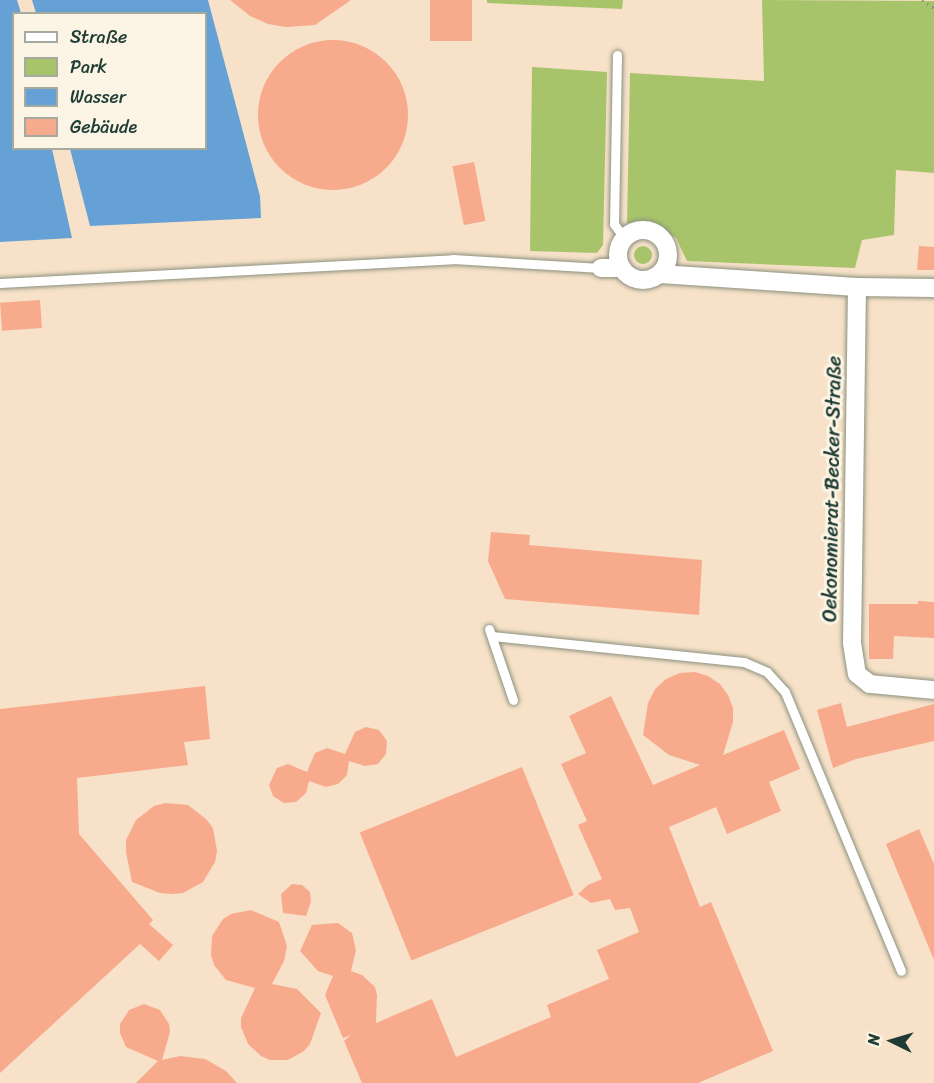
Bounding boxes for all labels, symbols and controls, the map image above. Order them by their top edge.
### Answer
legend [12,12,207,150]
text: Straße [70,21,127,53]
text: Park [70,51,107,83]
text: Wasser [70,81,126,113]
text: Gebäude [70,111,137,143]
street label: Oekonomierat-Becker-Straße [818,356,846,622]
north arrow [862,1011,922,1071]
text: N [859,1033,888,1046]

